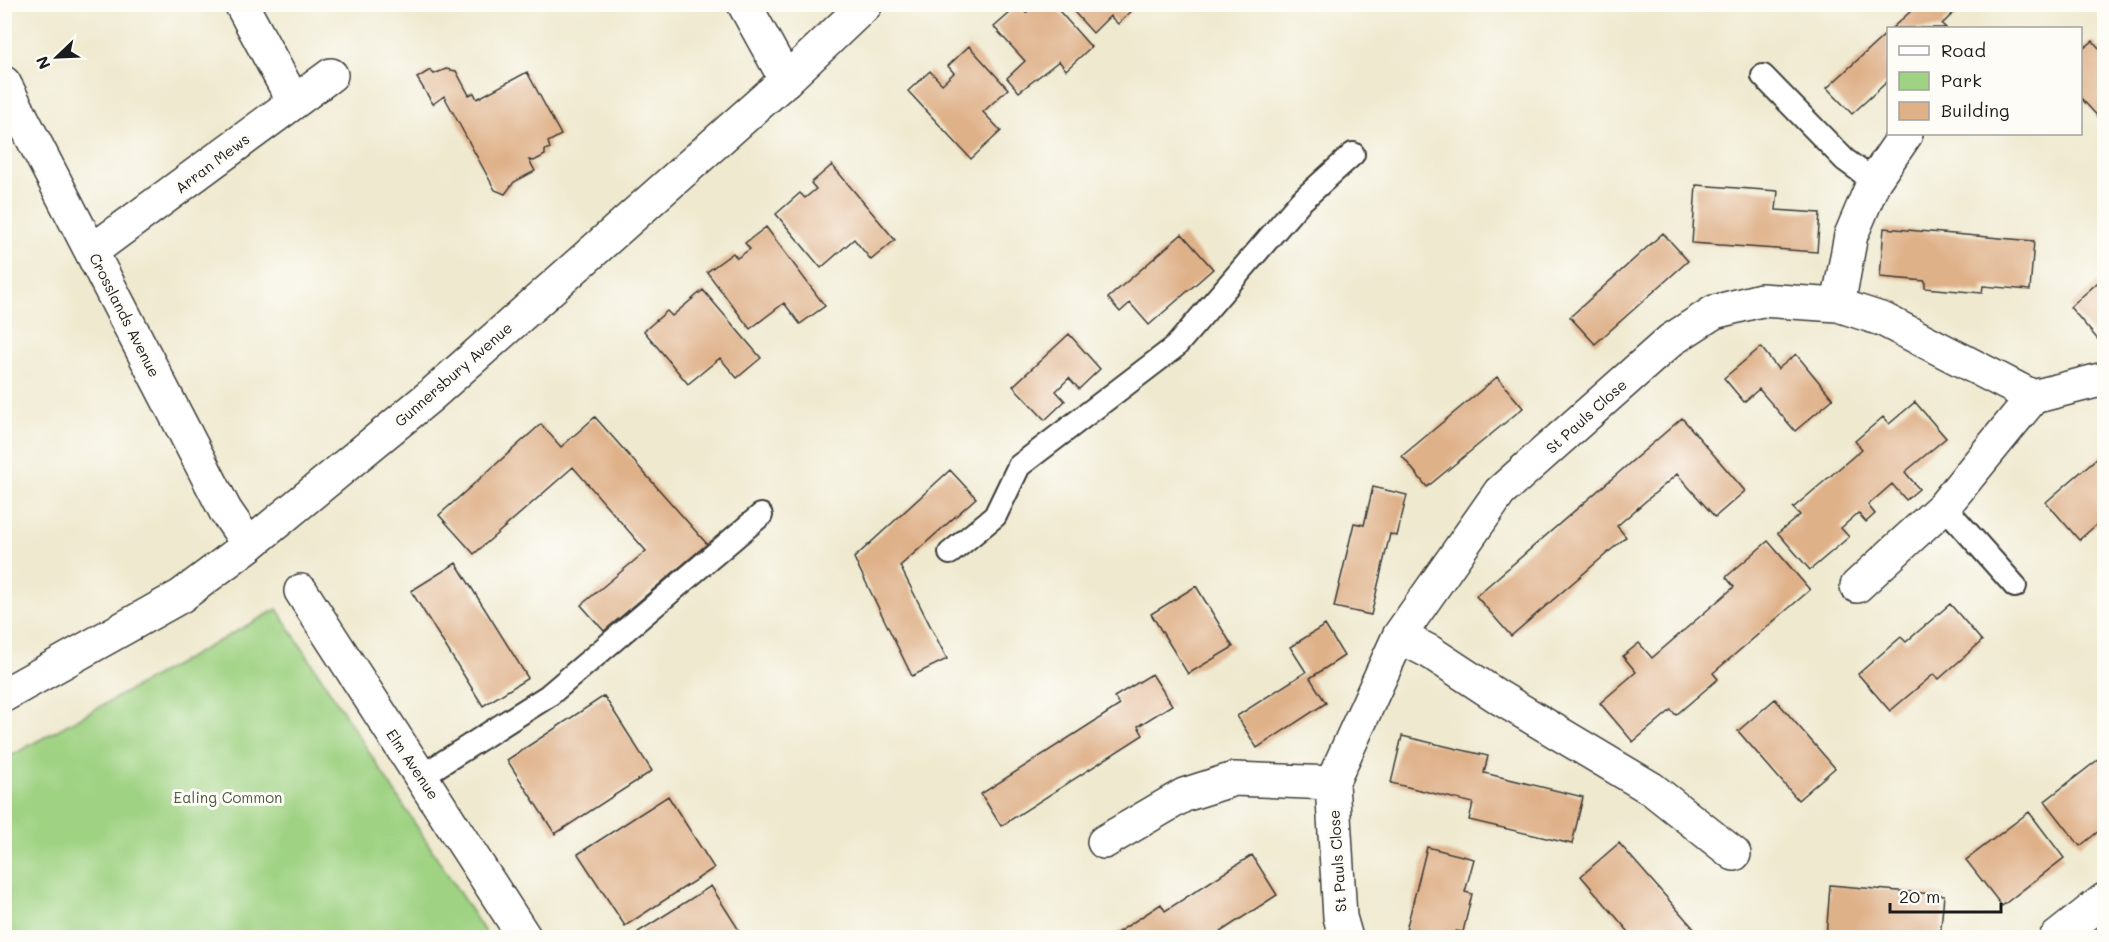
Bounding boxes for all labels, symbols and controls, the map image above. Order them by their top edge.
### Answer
north arrow [27,27,87,87]
legend [1887,27,2082,135]
text: Road [1941,38,1986,62]
text: N [31,53,55,73]
text: Park [1941,68,1982,92]
text: Building [1941,98,2009,122]
street label: Arran Mews [171,129,253,197]
street label: Crosslands Avenue [85,250,165,380]
street label: Gunnersbury Avenue [390,317,516,431]
street label: St Pauls Close [1541,374,1631,458]
street label: Elm Avenue [382,725,444,803]
park label: Ealing Common [174,787,282,807]
street label: St Pauls Close [1323,809,1351,913]
scale bar [1890,876,2001,914]
text: 20 m [1899,884,1940,908]

